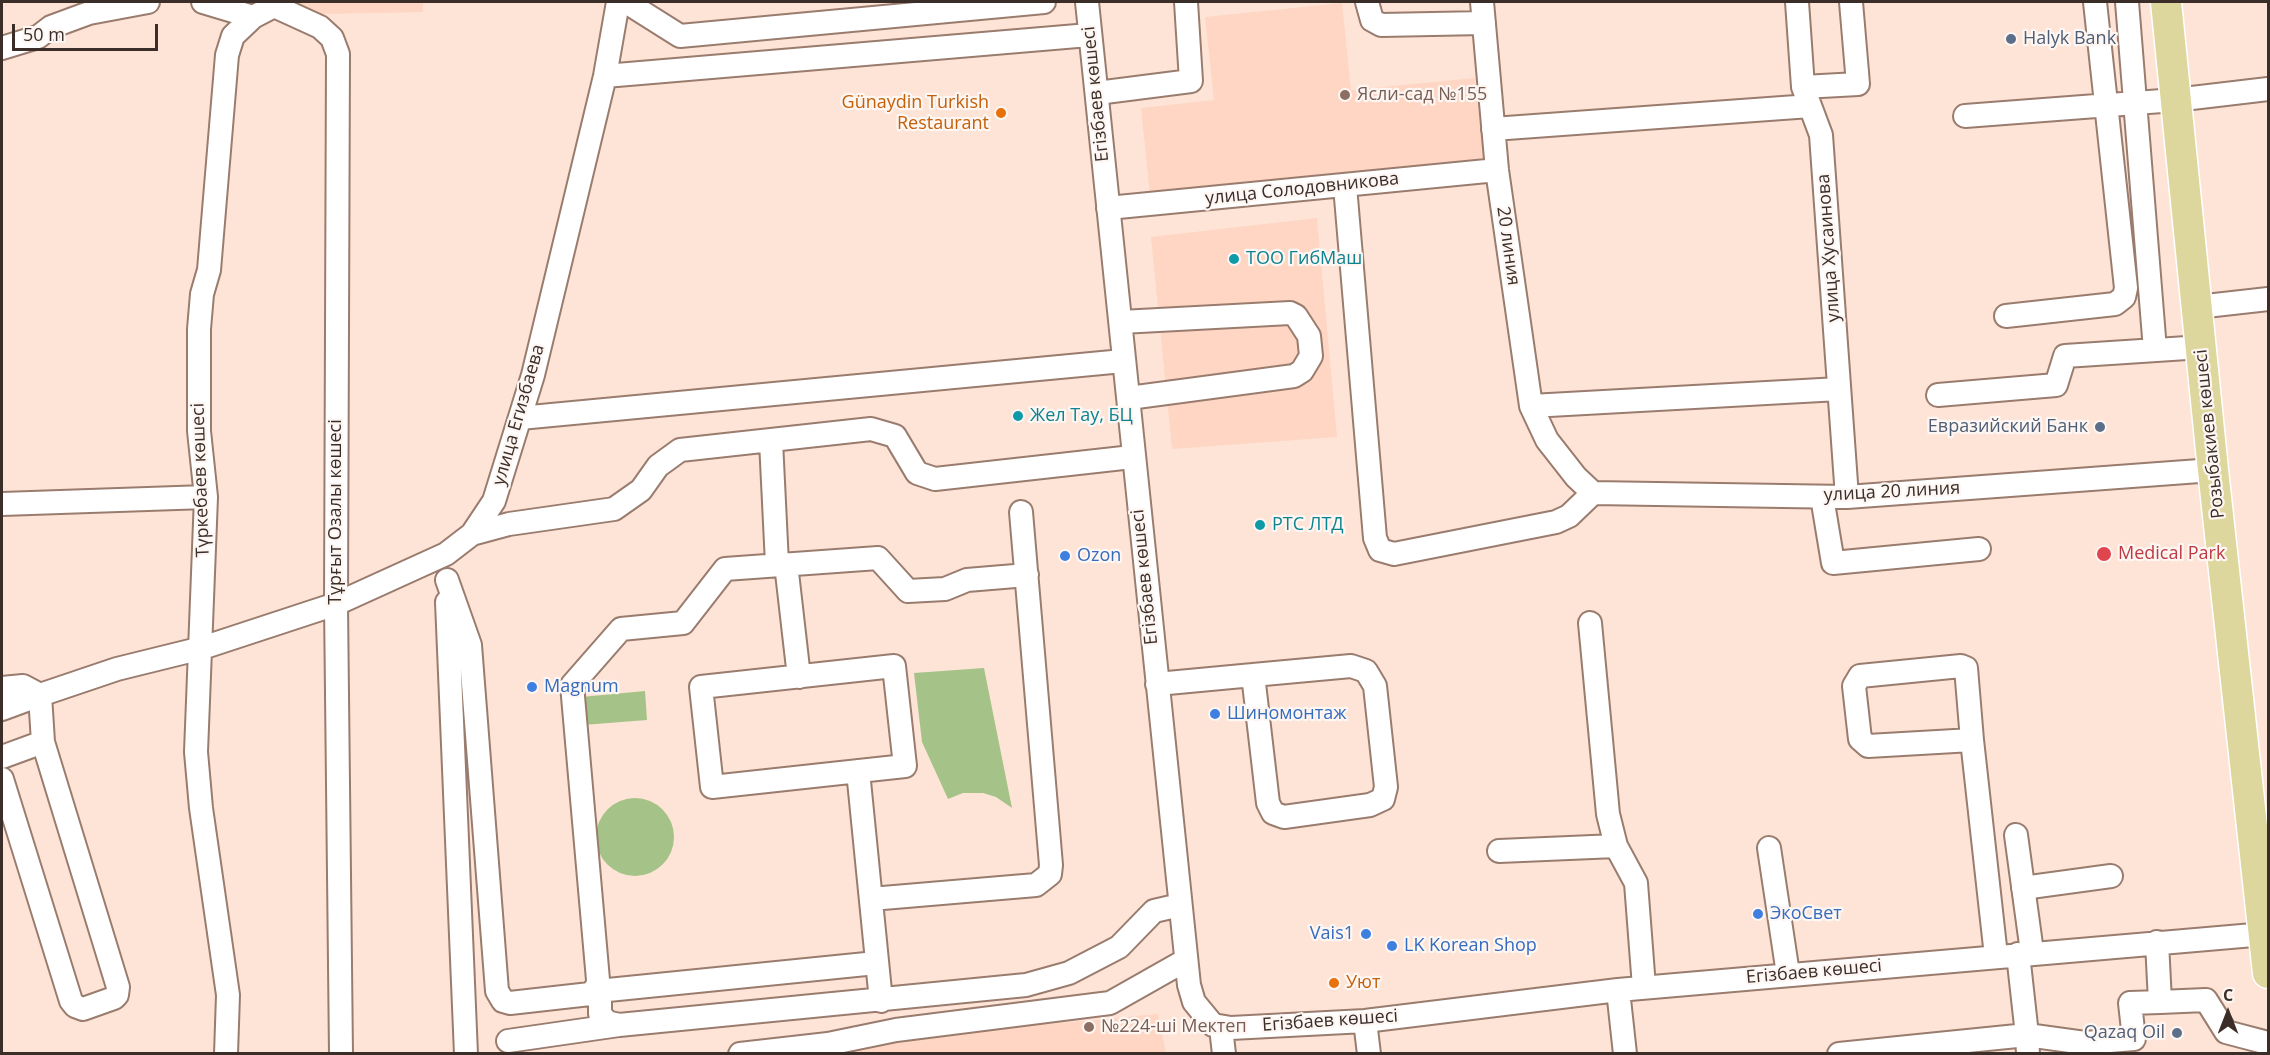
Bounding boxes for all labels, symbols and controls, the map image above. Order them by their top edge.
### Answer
scale bar [15,12,160,50]
text: 50 m [23,22,65,46]
street label: Егізбаев көшесі [1078,25,1114,163]
place label: Halyk Bank [2023,28,2116,50]
marker: Halyk Bank [2004,32,2018,46]
place label: Ясли-сад №155 [1357,84,1487,106]
marker: Ясли-сад №155 [1338,88,1352,102]
place label: Günaydin Turkish Restaurant [842,92,989,134]
marker: Günaydin Turkish Restaurant [994,106,1008,120]
street label: улица Солодовникова [1204,168,1400,210]
street label: улица Хусаинова [1813,173,1845,323]
street label: 20 линия [1492,205,1524,287]
place label: ТОО ГибМаш [1246,248,1362,270]
marker: ТОО ГибМаш [1227,252,1241,266]
street label: улица Егизбаева [489,342,549,488]
street label: Розыбакиев көшесі [2190,348,2230,520]
street label: Түркебаев көшесі [188,402,214,558]
place label: Жел Тау, БЦ [1030,405,1133,427]
marker: Жел Тау, БЦ [1011,409,1025,423]
place label: Евразийский Банк [1928,416,2088,438]
street label: Тұрғыт Озалы көшесі [325,419,347,605]
marker: Евразийский Банк [2093,420,2107,434]
street label: улица 20 линия [1823,478,1961,506]
street label: Егізбаев көшесі [1127,508,1163,646]
place label: РТС ЛТД [1272,514,1344,536]
marker: РТС ЛТД [1253,518,1267,532]
place label: Medical Park [2118,543,2225,565]
place label: Ozon [1077,545,1121,567]
marker: Medical Park [2095,545,2113,563]
marker: Ozon [1058,549,1072,563]
place label: Magnum [544,676,619,698]
marker: Magnum [525,680,539,694]
place label: Шиномонтаж [1227,703,1346,725]
marker: Шиномонтаж [1208,707,1222,721]
place label: ЭкоСвет [1770,903,1842,925]
marker: ЭкоСвет [1751,907,1765,921]
place label: Vais1 [1310,923,1354,945]
marker: Vais1 [1359,927,1373,941]
place label: LK Korean Shop [1404,935,1537,957]
marker: LK Korean Shop [1385,939,1399,953]
street label: Егізбаев көшесі [1745,955,1883,989]
place label: Уют [1346,972,1381,994]
marker: Уют [1327,976,1341,990]
north arrow [2198,983,2258,1043]
text: С [2223,984,2233,1006]
street label: Егізбаев көшесі [1261,1005,1399,1037]
place label: №224-ші Мектеп [1101,1016,1247,1038]
marker: №224-ші Мектеп [1082,1020,1096,1034]
place label: Qazaq Oil [2084,1022,2165,1044]
marker: Qazaq Oil [2170,1026,2184,1040]

